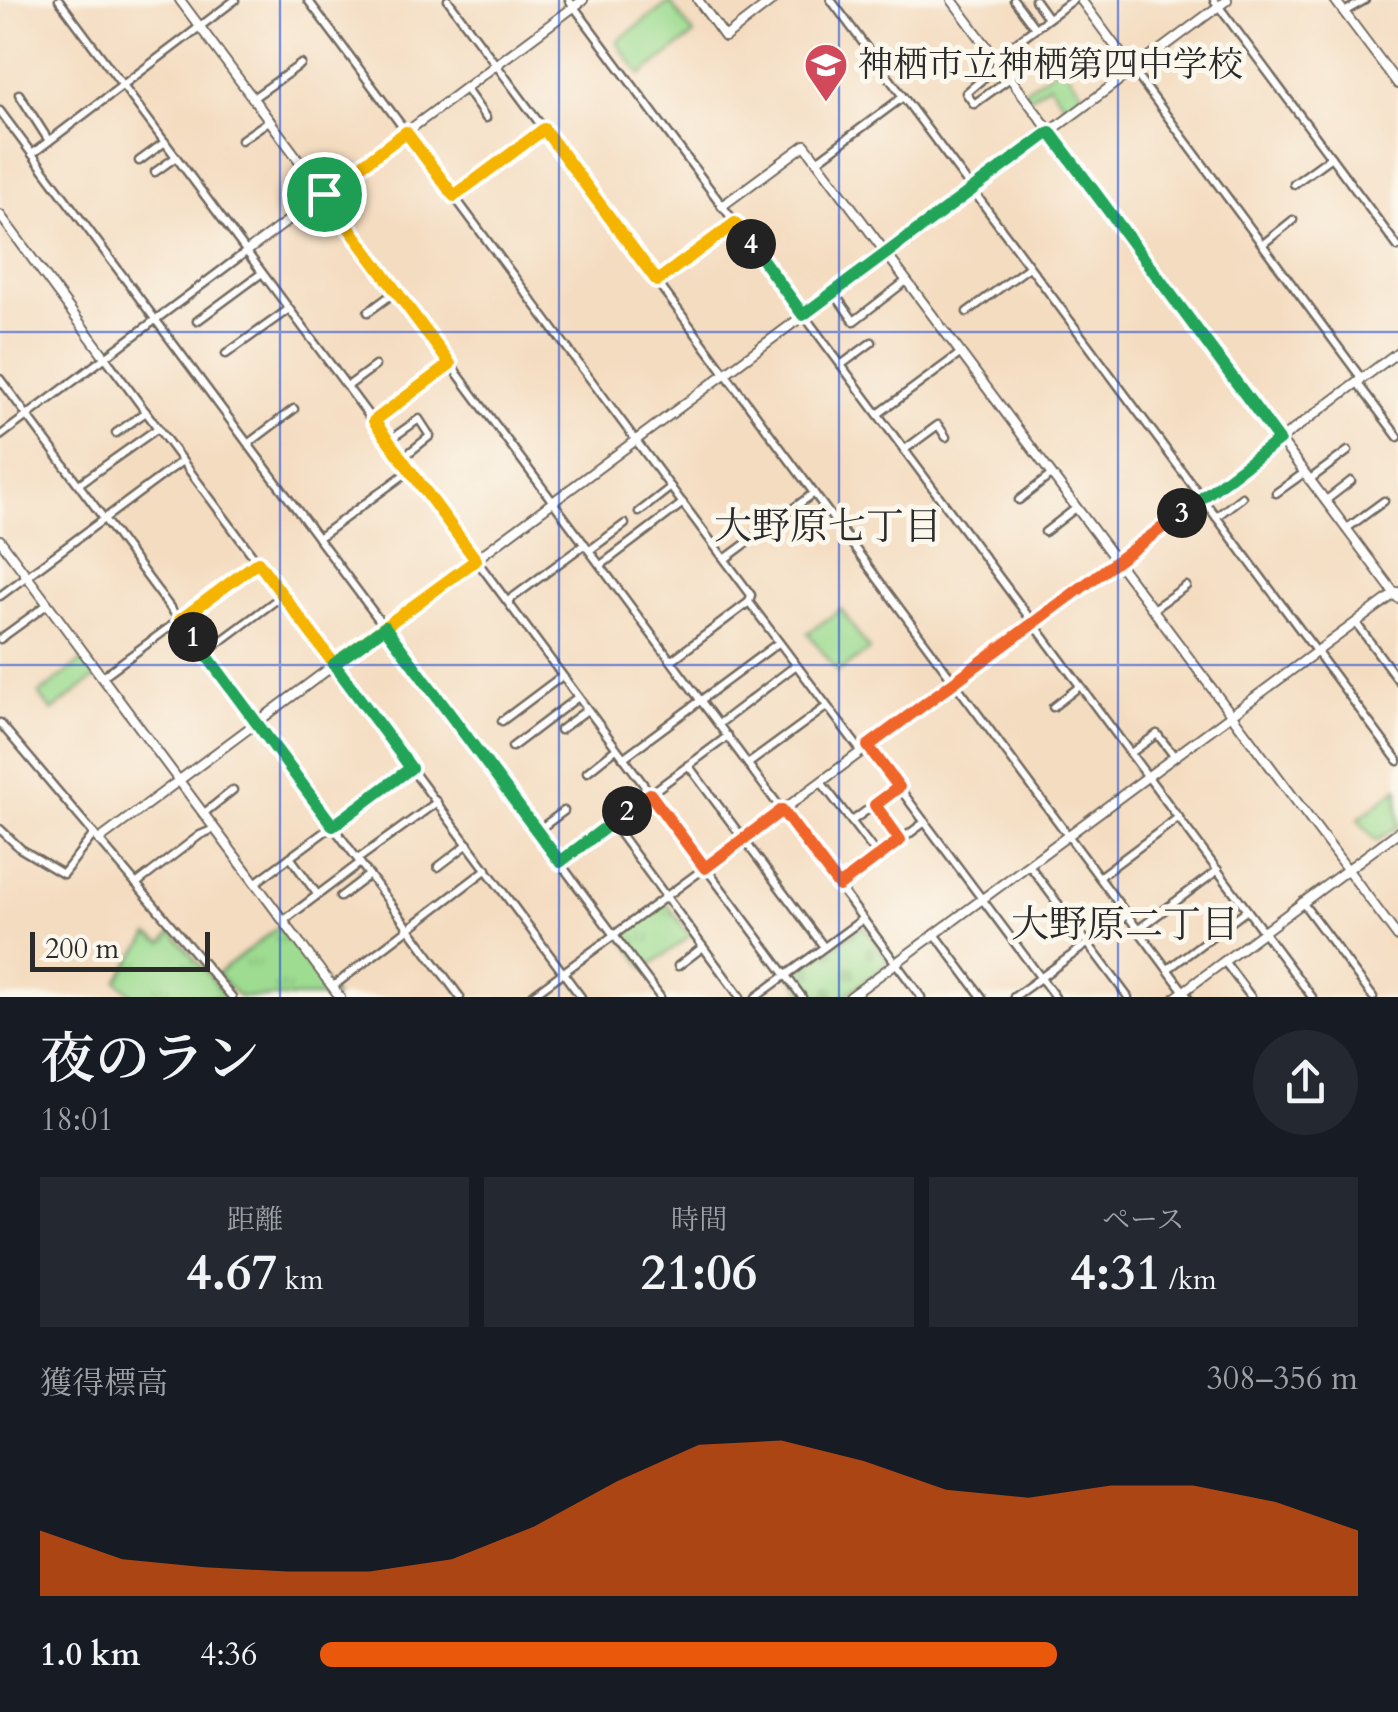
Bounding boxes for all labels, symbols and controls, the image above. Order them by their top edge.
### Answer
place label: 神栖市立神栖第四中学校 [858,41,1243,89]
school or university icon: 神栖市立神栖第四中学校 [803,42,849,103]
pin [282,152,367,237]
icon: arrive [297,167,352,222]
pin: 4 [726,219,776,269]
text: 4 [744,225,758,263]
pin: 3 [1157,488,1207,538]
text: 3 [1175,494,1189,532]
district label: 大野原七丁目 [714,501,942,553]
pin: 1 [168,612,218,662]
text: 1 [186,618,200,656]
pin: 2 [602,786,652,836]
text: 2 [620,792,634,830]
district label: 大野原二丁目 [1011,899,1239,951]
scale bar [30,927,210,971]
text: 200 m [45,930,119,968]
text: 夜のラン [40,1023,260,1097]
button: share [1253,1030,1358,1135]
text: 18:01 [40,1098,114,1142]
text: 距離 [227,1201,283,1239]
text: 時間 [671,1201,727,1239]
text: ペース [1102,1201,1185,1239]
text: 4.67 [186,1239,277,1307]
text: 21:06 [641,1239,757,1307]
text: 4:31 [1070,1239,1161,1307]
text: km [277,1261,323,1299]
text: /km [1161,1261,1217,1299]
text: 308–356 m [1206,1357,1358,1401]
text: 獲得標高 [40,1362,168,1406]
text: 1.0 km [40,1633,140,1677]
text: 4:36 [200,1633,257,1677]

